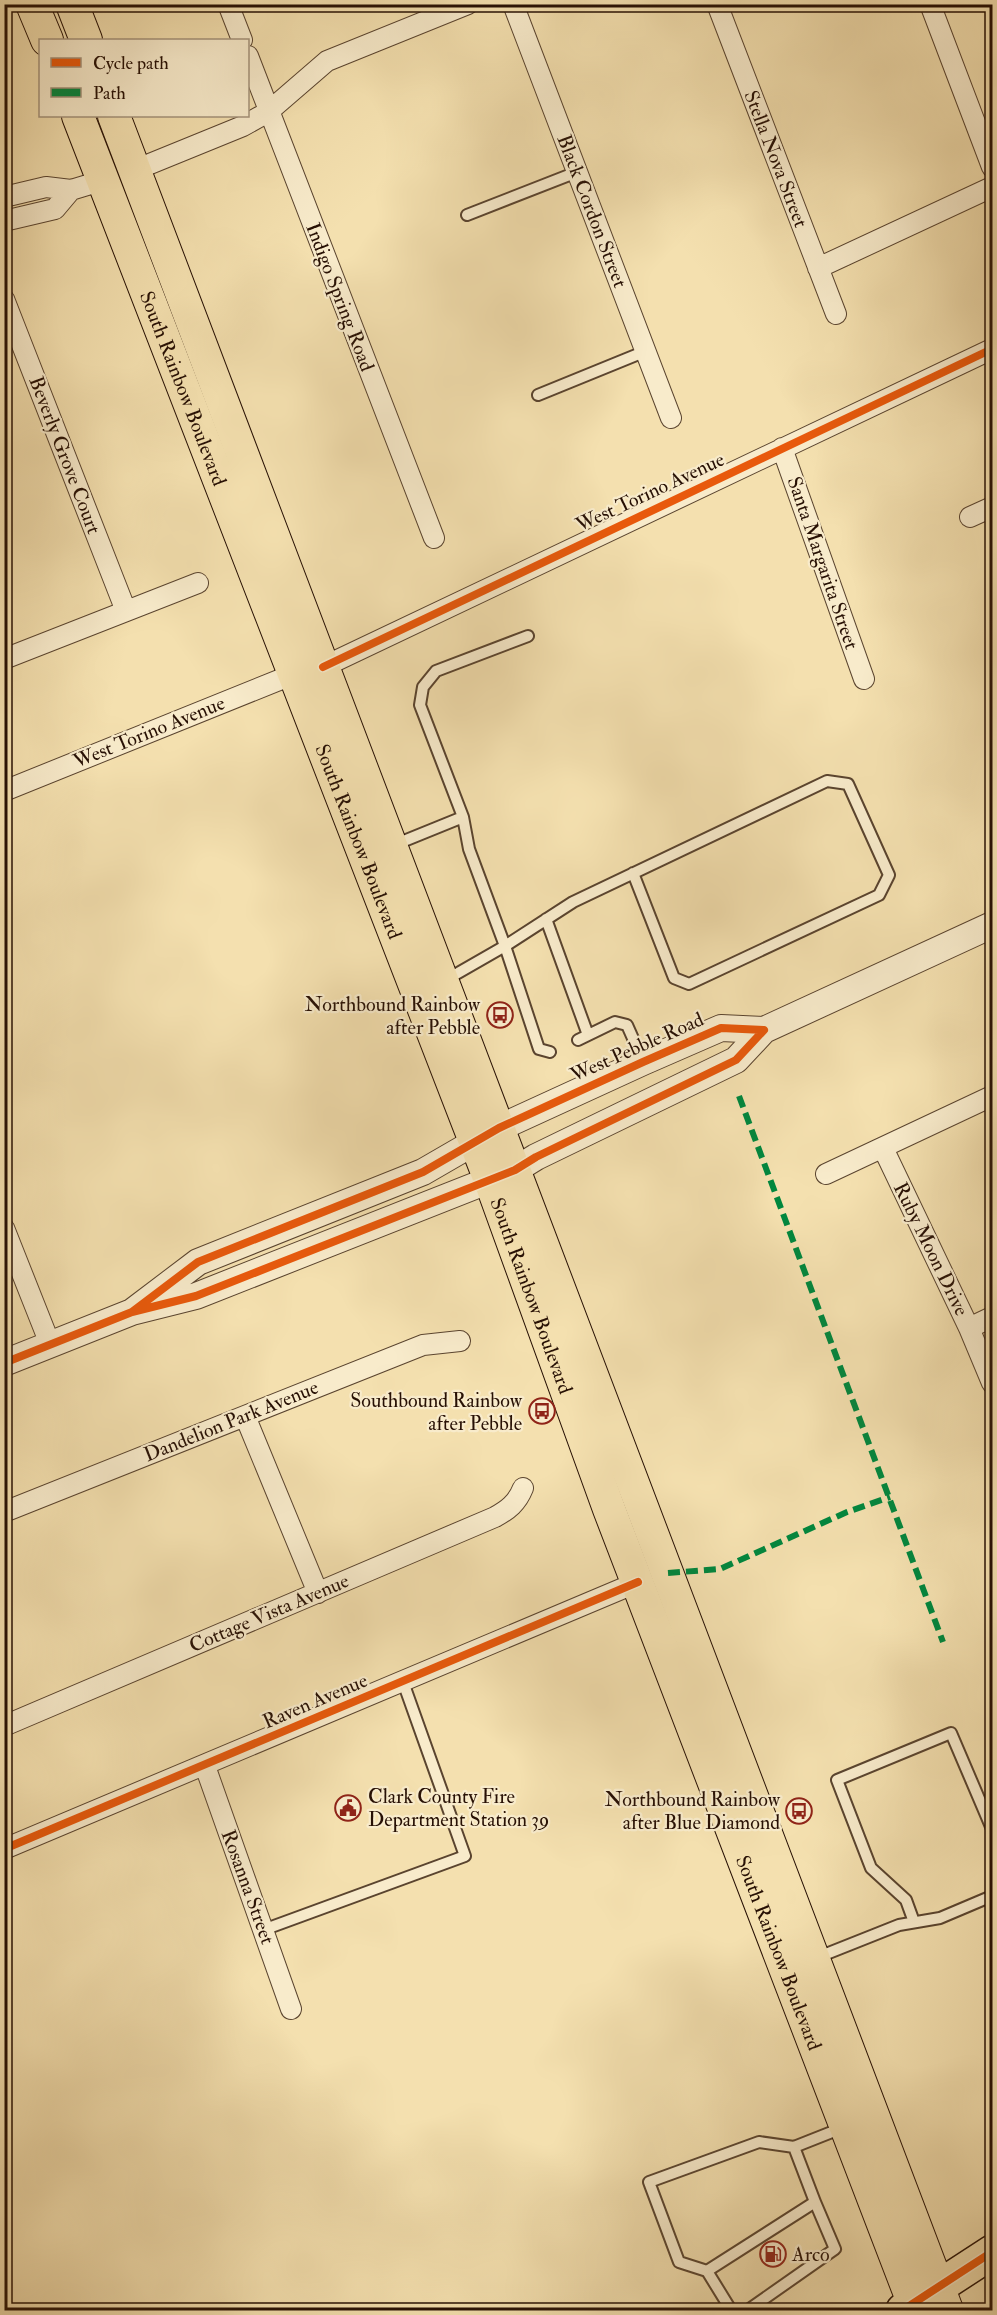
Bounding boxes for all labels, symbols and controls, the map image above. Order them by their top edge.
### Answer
legend [39,39,249,117]
text: Cycle path [93,52,169,75]
text: Path [93,82,126,105]
street label: Stella Nova Street [738,87,814,232]
street label: Black Cordon Street [551,131,633,292]
street label: Indigo Spring Road [299,219,380,375]
street label: South Rainbow Boulevard [134,287,232,489]
street label: Beverly Grove Court [23,373,107,538]
street label: West Torino Avenue [571,447,728,538]
street label: Santa Margarita Street [782,473,864,653]
street label: West Torino Avenue [69,690,228,774]
street label: South Rainbow Boulevard [310,741,408,943]
place label: Northbound Rainbow after Pebble [305,992,481,1040]
bus stop icon: Northbound Rainbow after Pebble [485,1000,515,1030]
street label: West Pebble Road [566,1006,708,1088]
street label: Ruby Moon Drive [888,1178,974,1320]
street label: South Rainbow Boulevard [485,1194,579,1397]
street label: Dandelion Park Avenue [140,1375,322,1467]
place label: Southbound Rainbow after Pebble [350,1388,523,1436]
bus stop icon: Southbound Rainbow after Pebble [527,1396,557,1426]
street label: Cottage Vista Avenue [185,1568,353,1658]
street label: Raven Avenue [259,1668,371,1734]
place label: Clark County Fire Department Station 39 [368,1784,549,1833]
place label: Northbound Rainbow after Blue Diamond [605,1787,781,1835]
public building icon: Clark County Fire Department Station 39 [333,1793,363,1823]
bus stop icon: Northbound Rainbow after Blue Diamond [784,1796,814,1826]
street label: Rosanna Street [216,1826,280,1948]
street label: South Rainbow Boulevard [730,1852,828,2054]
fuel station icon: Arco [758,2239,788,2269]
place label: Arco [791,2242,830,2267]

